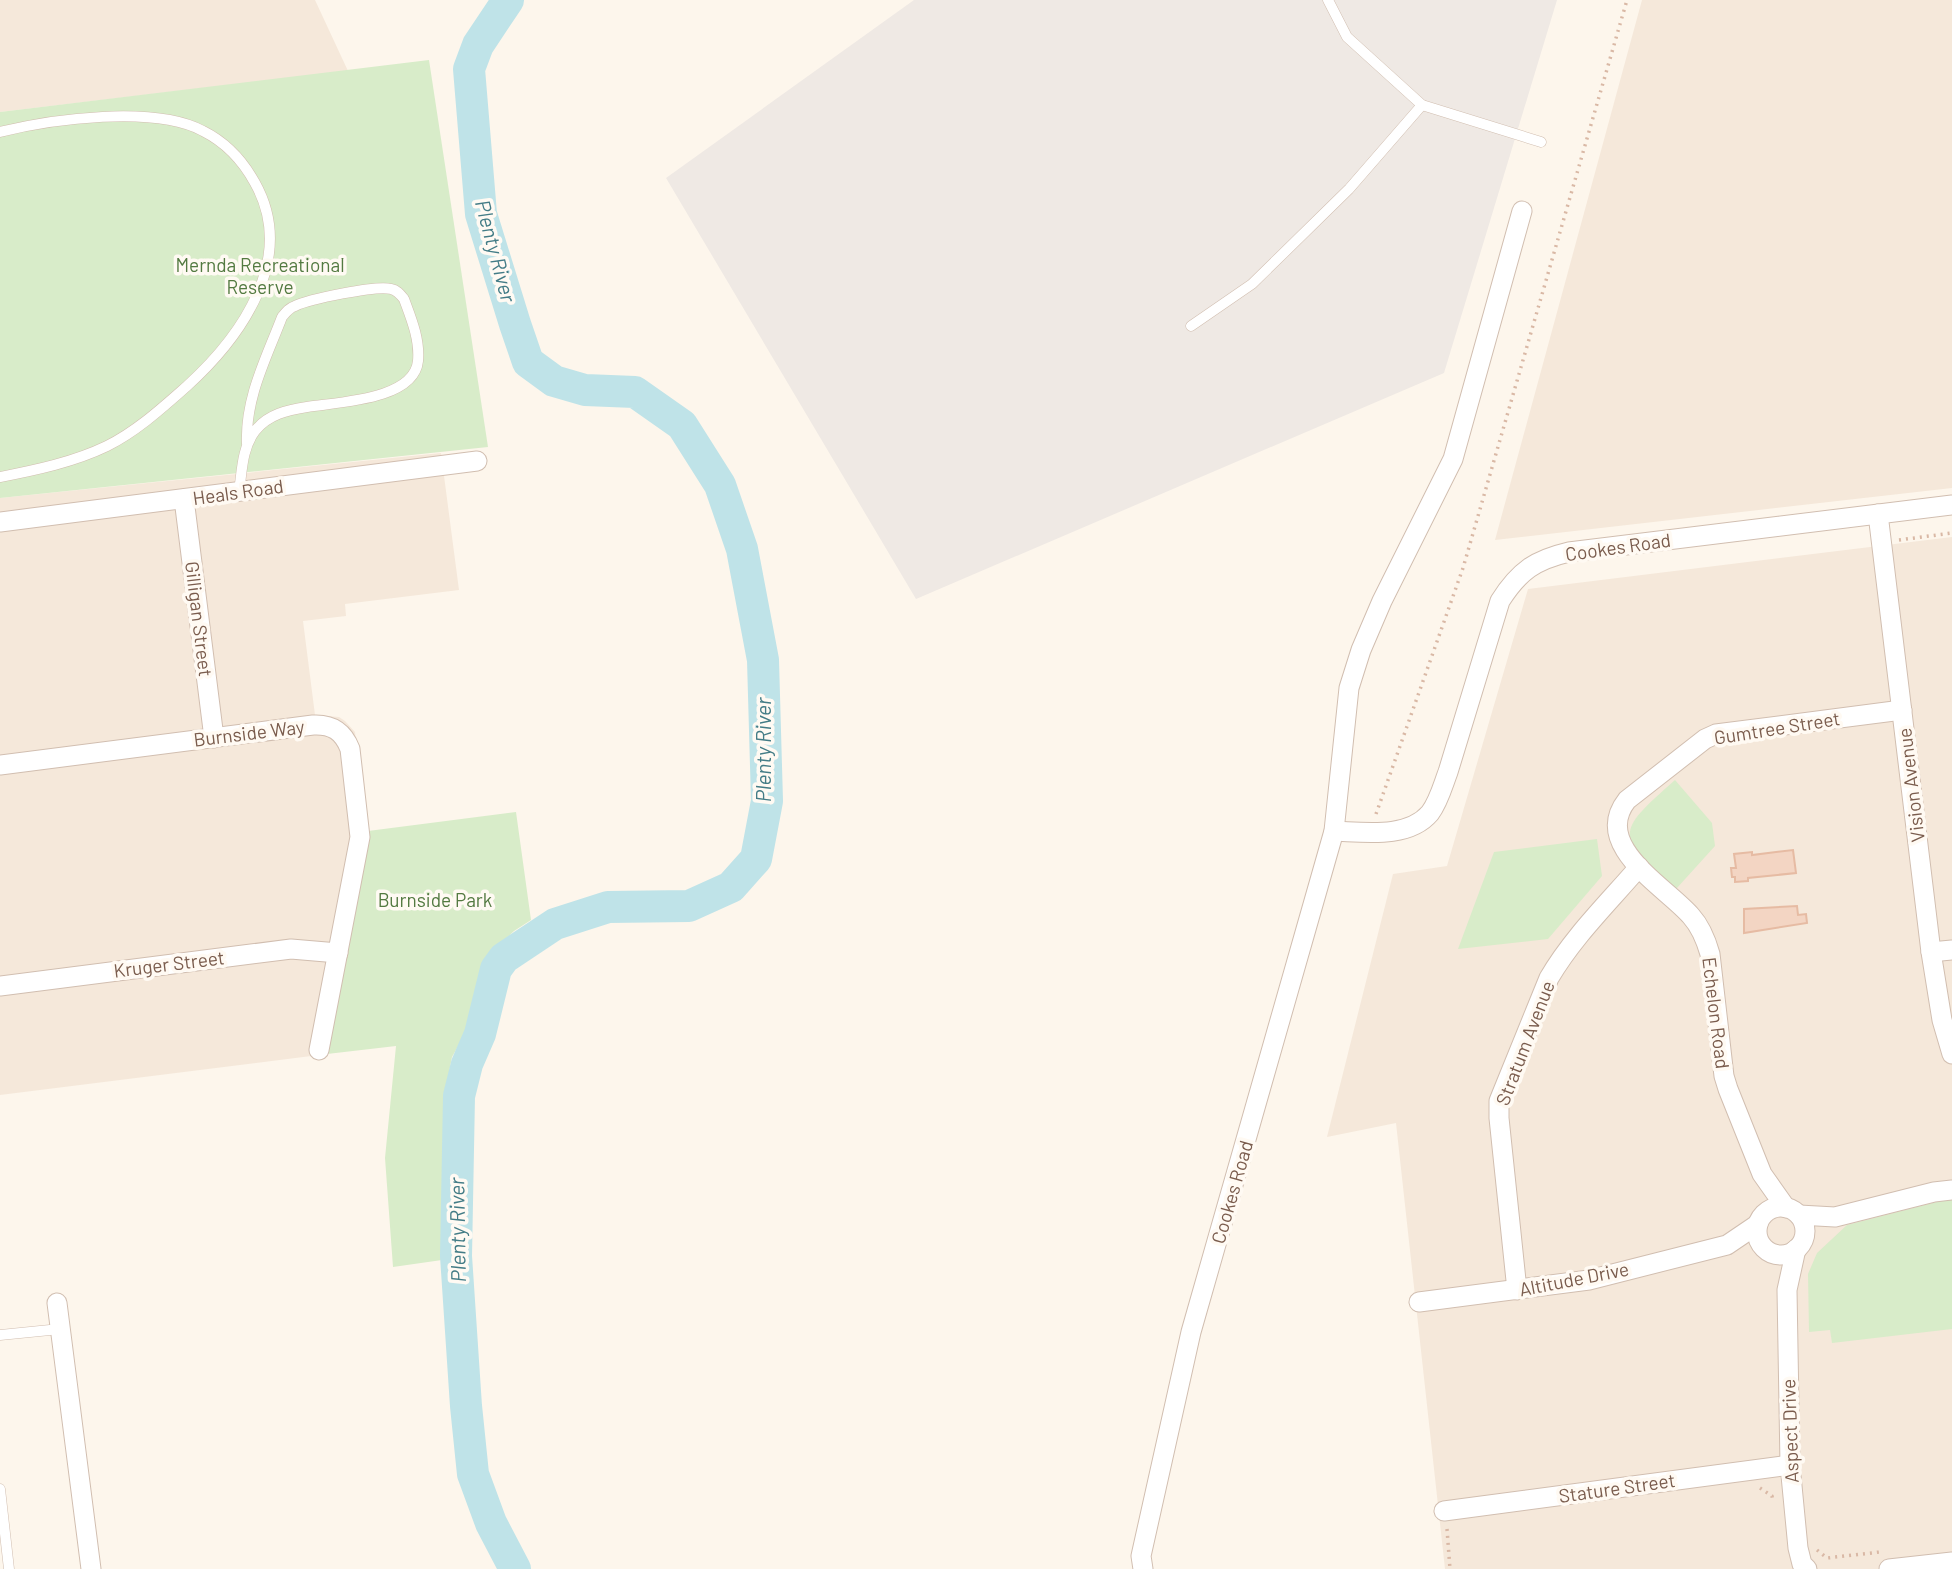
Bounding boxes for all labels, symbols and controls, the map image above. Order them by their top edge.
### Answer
water label: Plenty River [471,197,522,305]
park label: Mernda Recreational Reserve [175,253,345,298]
street label: Heals Road [191,474,285,509]
street label: Cookes Road [1564,528,1672,565]
street label: Gilligan Street [181,560,218,678]
water label: Plenty River [750,697,775,802]
street label: Gumtree Street [1712,706,1842,749]
street label: Burnside Way [192,714,306,751]
street label: Vision Avenue [1892,727,1929,843]
park label: Burnside Park [378,888,492,911]
street label: Kruger Street [112,945,226,982]
street label: Echelon Road [1698,956,1735,1070]
street label: Stratum Avenue [1490,977,1559,1108]
street label: Cookes Road [1206,1138,1257,1246]
water label: Plenty River [443,1177,470,1283]
street label: Altitude Drive [1517,1257,1631,1300]
street label: Aspect Drive [1776,1379,1803,1483]
street label: Stature Street [1557,1468,1677,1507]

